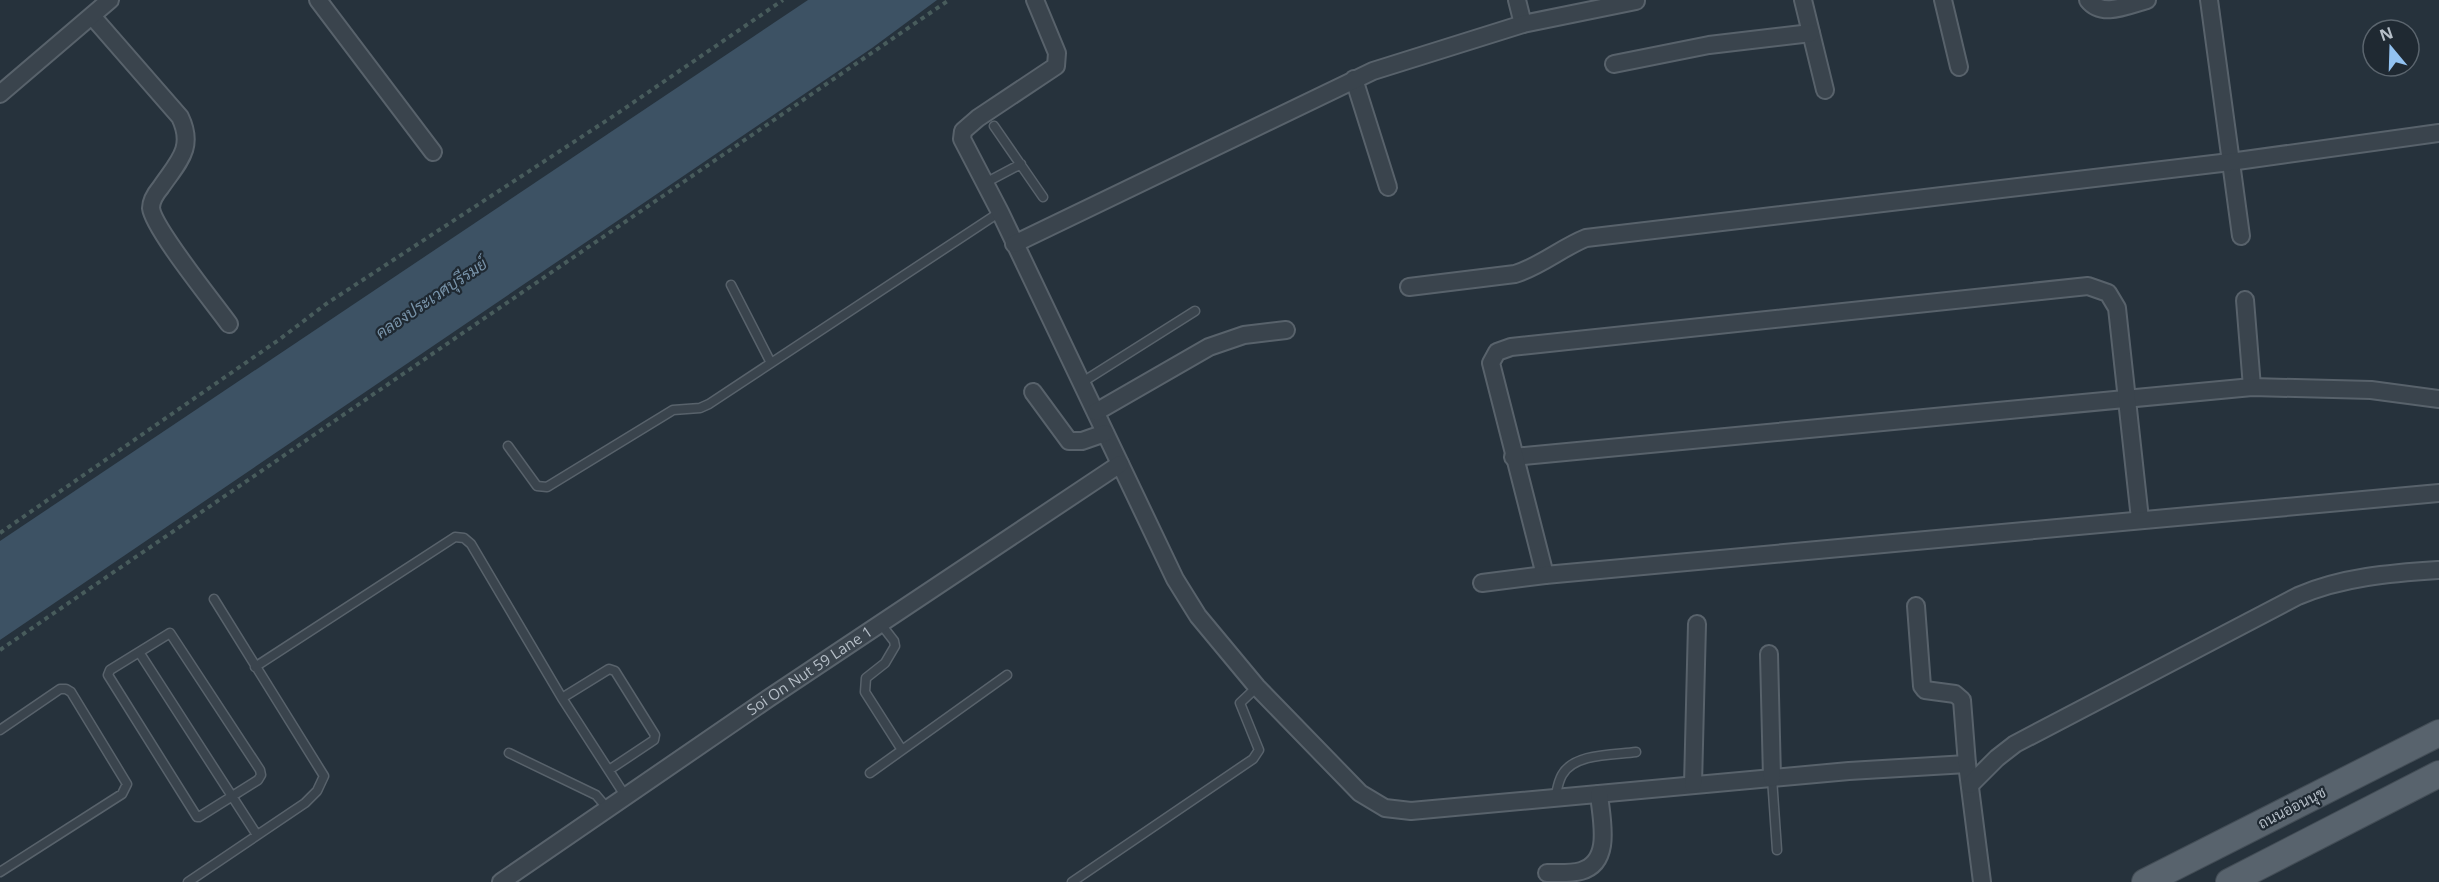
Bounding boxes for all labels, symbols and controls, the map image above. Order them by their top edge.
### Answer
north arrow [2361,18,2421,78]
text: N [2376,21,2396,46]
water label: คลองประเวศบุรีรมย์ [370,251,493,344]
street label: Soi On Nut 59 Lane 1 [743,621,876,719]
street label: ถนนอ่อนนุช [2254,781,2330,835]

